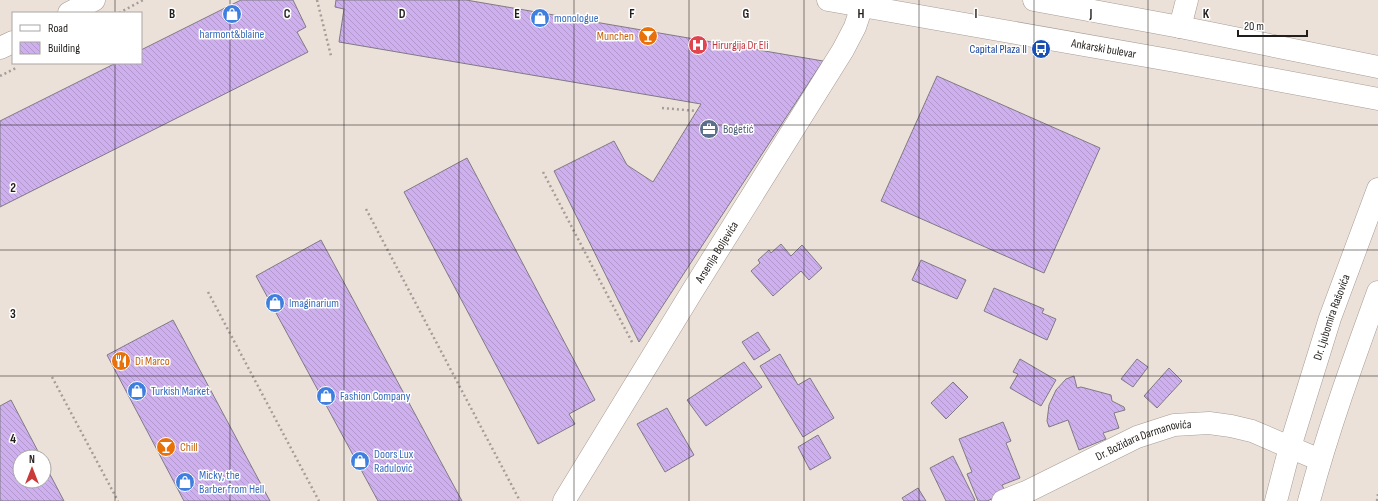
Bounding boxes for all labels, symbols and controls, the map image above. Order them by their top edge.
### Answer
shop icon: harmont&blaine [221,3,243,25]
text: B [169,6,175,22]
text: C [284,6,291,22]
text: D [399,6,406,22]
text: E [514,6,520,22]
text: F [629,6,635,22]
text: G [743,6,750,22]
text: H [858,6,865,22]
text: I [975,6,978,22]
text: J [1089,6,1093,22]
text: K [1203,6,1210,22]
shop icon: monologue [529,7,551,29]
place label: monologue [554,11,599,26]
legend [12,12,142,64]
scale bar [1238,12,1307,38]
text: 20 m [1244,19,1264,34]
text: Road [48,21,68,36]
bar icon: Munchen [637,25,659,47]
place label: harmont&blaine [200,27,265,42]
place label: Munchen [597,29,634,44]
hospital icon: Hirurgija Dr Eli [687,34,709,56]
street label: Ankarski bulevar [1069,36,1138,62]
place label: Hirurgija Dr Eli [712,38,769,53]
bus stop icon: Capital Plaza II [1030,38,1052,60]
text: Building [48,41,80,56]
place label: Capital Plaza II [970,42,1027,57]
office icon: Bogetić [698,118,720,140]
place label: Bogetić [723,122,754,137]
text: 2 [10,180,16,196]
street label: Arsenija Boljevića [692,219,742,287]
street label: Dr. Ljubomira Rašovića [1310,272,1354,362]
shop icon: Imaginarium [264,292,286,314]
place label: Imaginarium [289,296,339,311]
text: 3 [10,306,16,322]
restaurant icon: Di Marco [110,350,132,372]
place label: Di Marco [135,354,170,369]
shop icon: Turkish Market [126,380,148,402]
place label: Turkish Market [151,384,210,399]
shop icon: Fashion Company [315,385,337,407]
place label: Fashion Company [340,389,411,404]
street label: Dr. Božidara Darmanovića [1093,417,1192,464]
text: 4 [10,431,16,447]
bar icon: Chill [155,436,177,458]
place label: Chill [180,440,198,455]
place label: Doors Lux Radulović [374,447,414,476]
north arrow [12,449,52,489]
shop icon: Doors Lux Radulović [349,450,371,472]
text: N [29,453,35,466]
place label: Micky, the Barber from Hell [199,468,264,497]
shop icon: Micky, the Barber from Hell [174,471,196,493]

